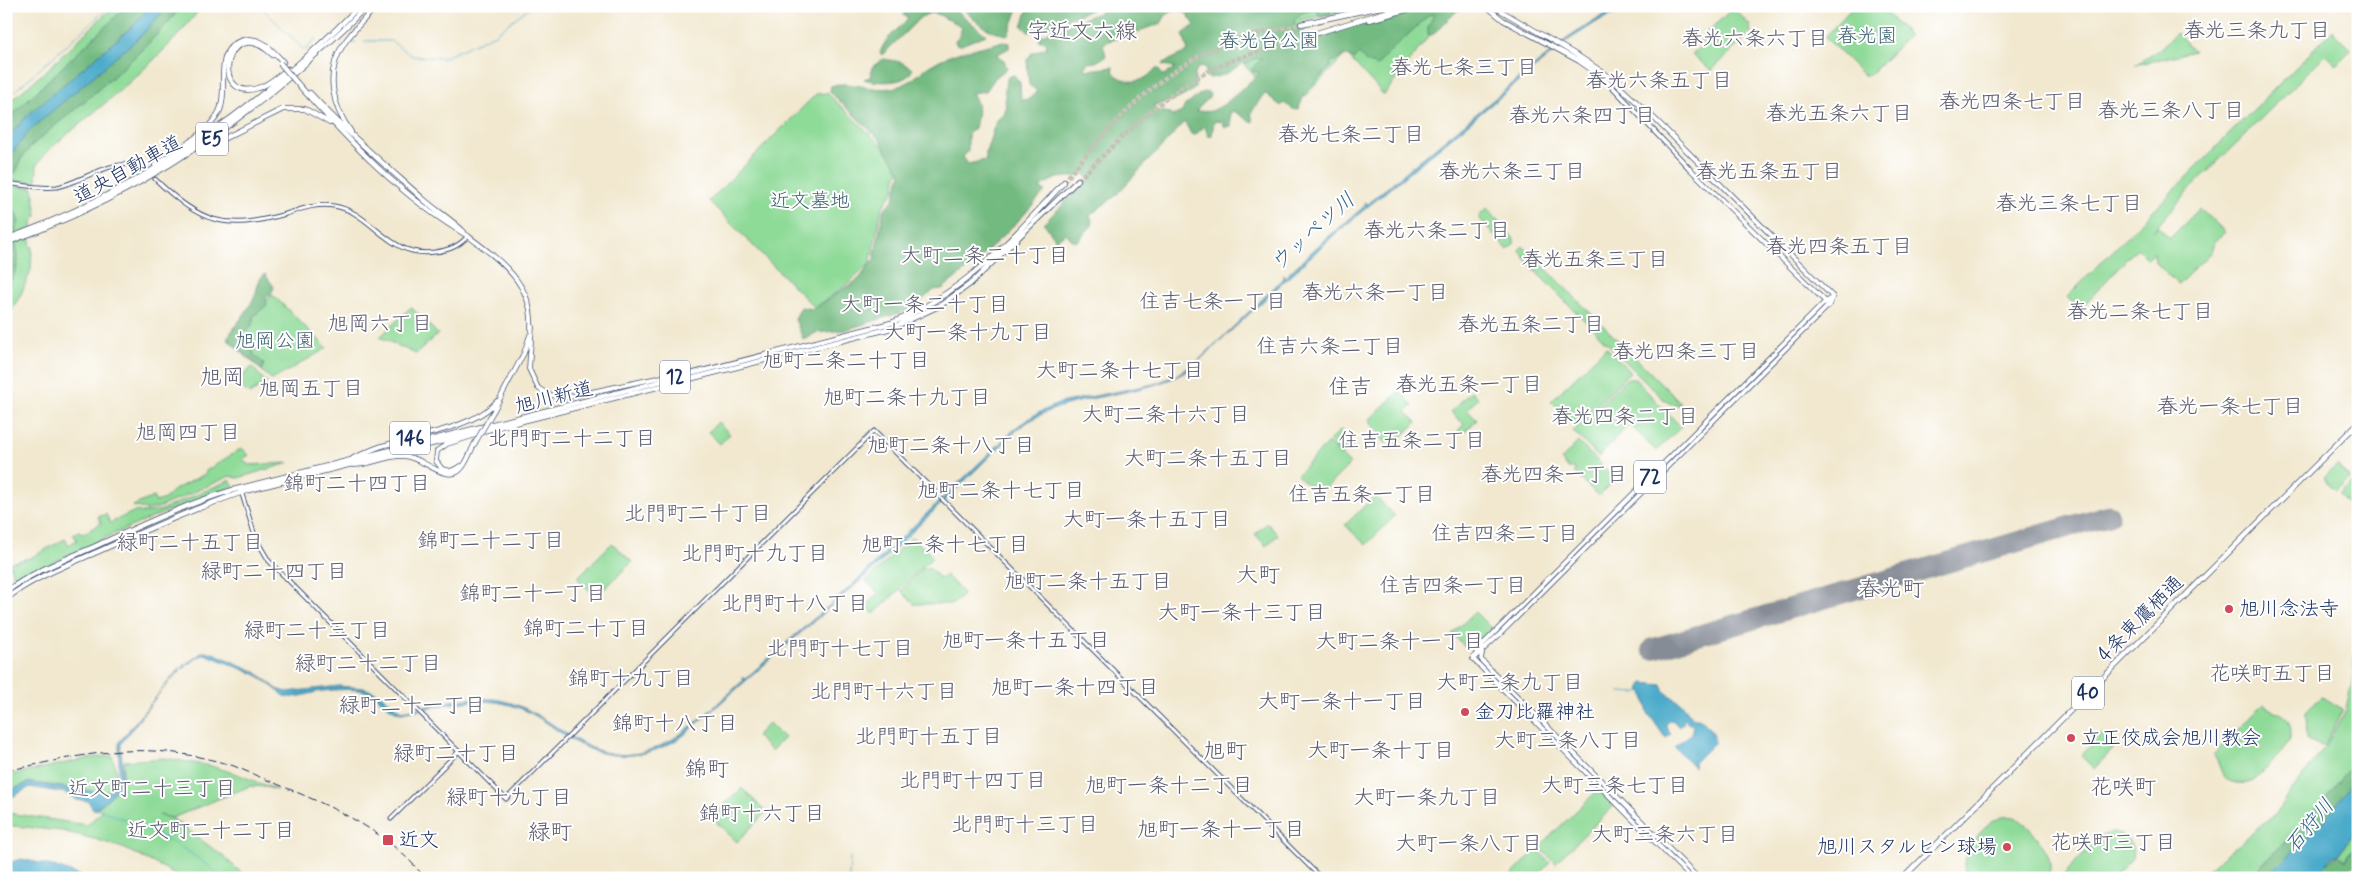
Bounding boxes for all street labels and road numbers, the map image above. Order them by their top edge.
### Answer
road number: E5 [196,122,228,156]
street label: 道央自動車道 [69,129,187,211]
road number: 12 [660,361,690,394]
street label: 旭川新道 [512,375,596,421]
road number: 146 [390,422,430,454]
road number: 72 [1634,461,1666,494]
street label: 4条東鷹栖通 [2092,570,2190,668]
road number: 40 [2072,676,2104,710]

